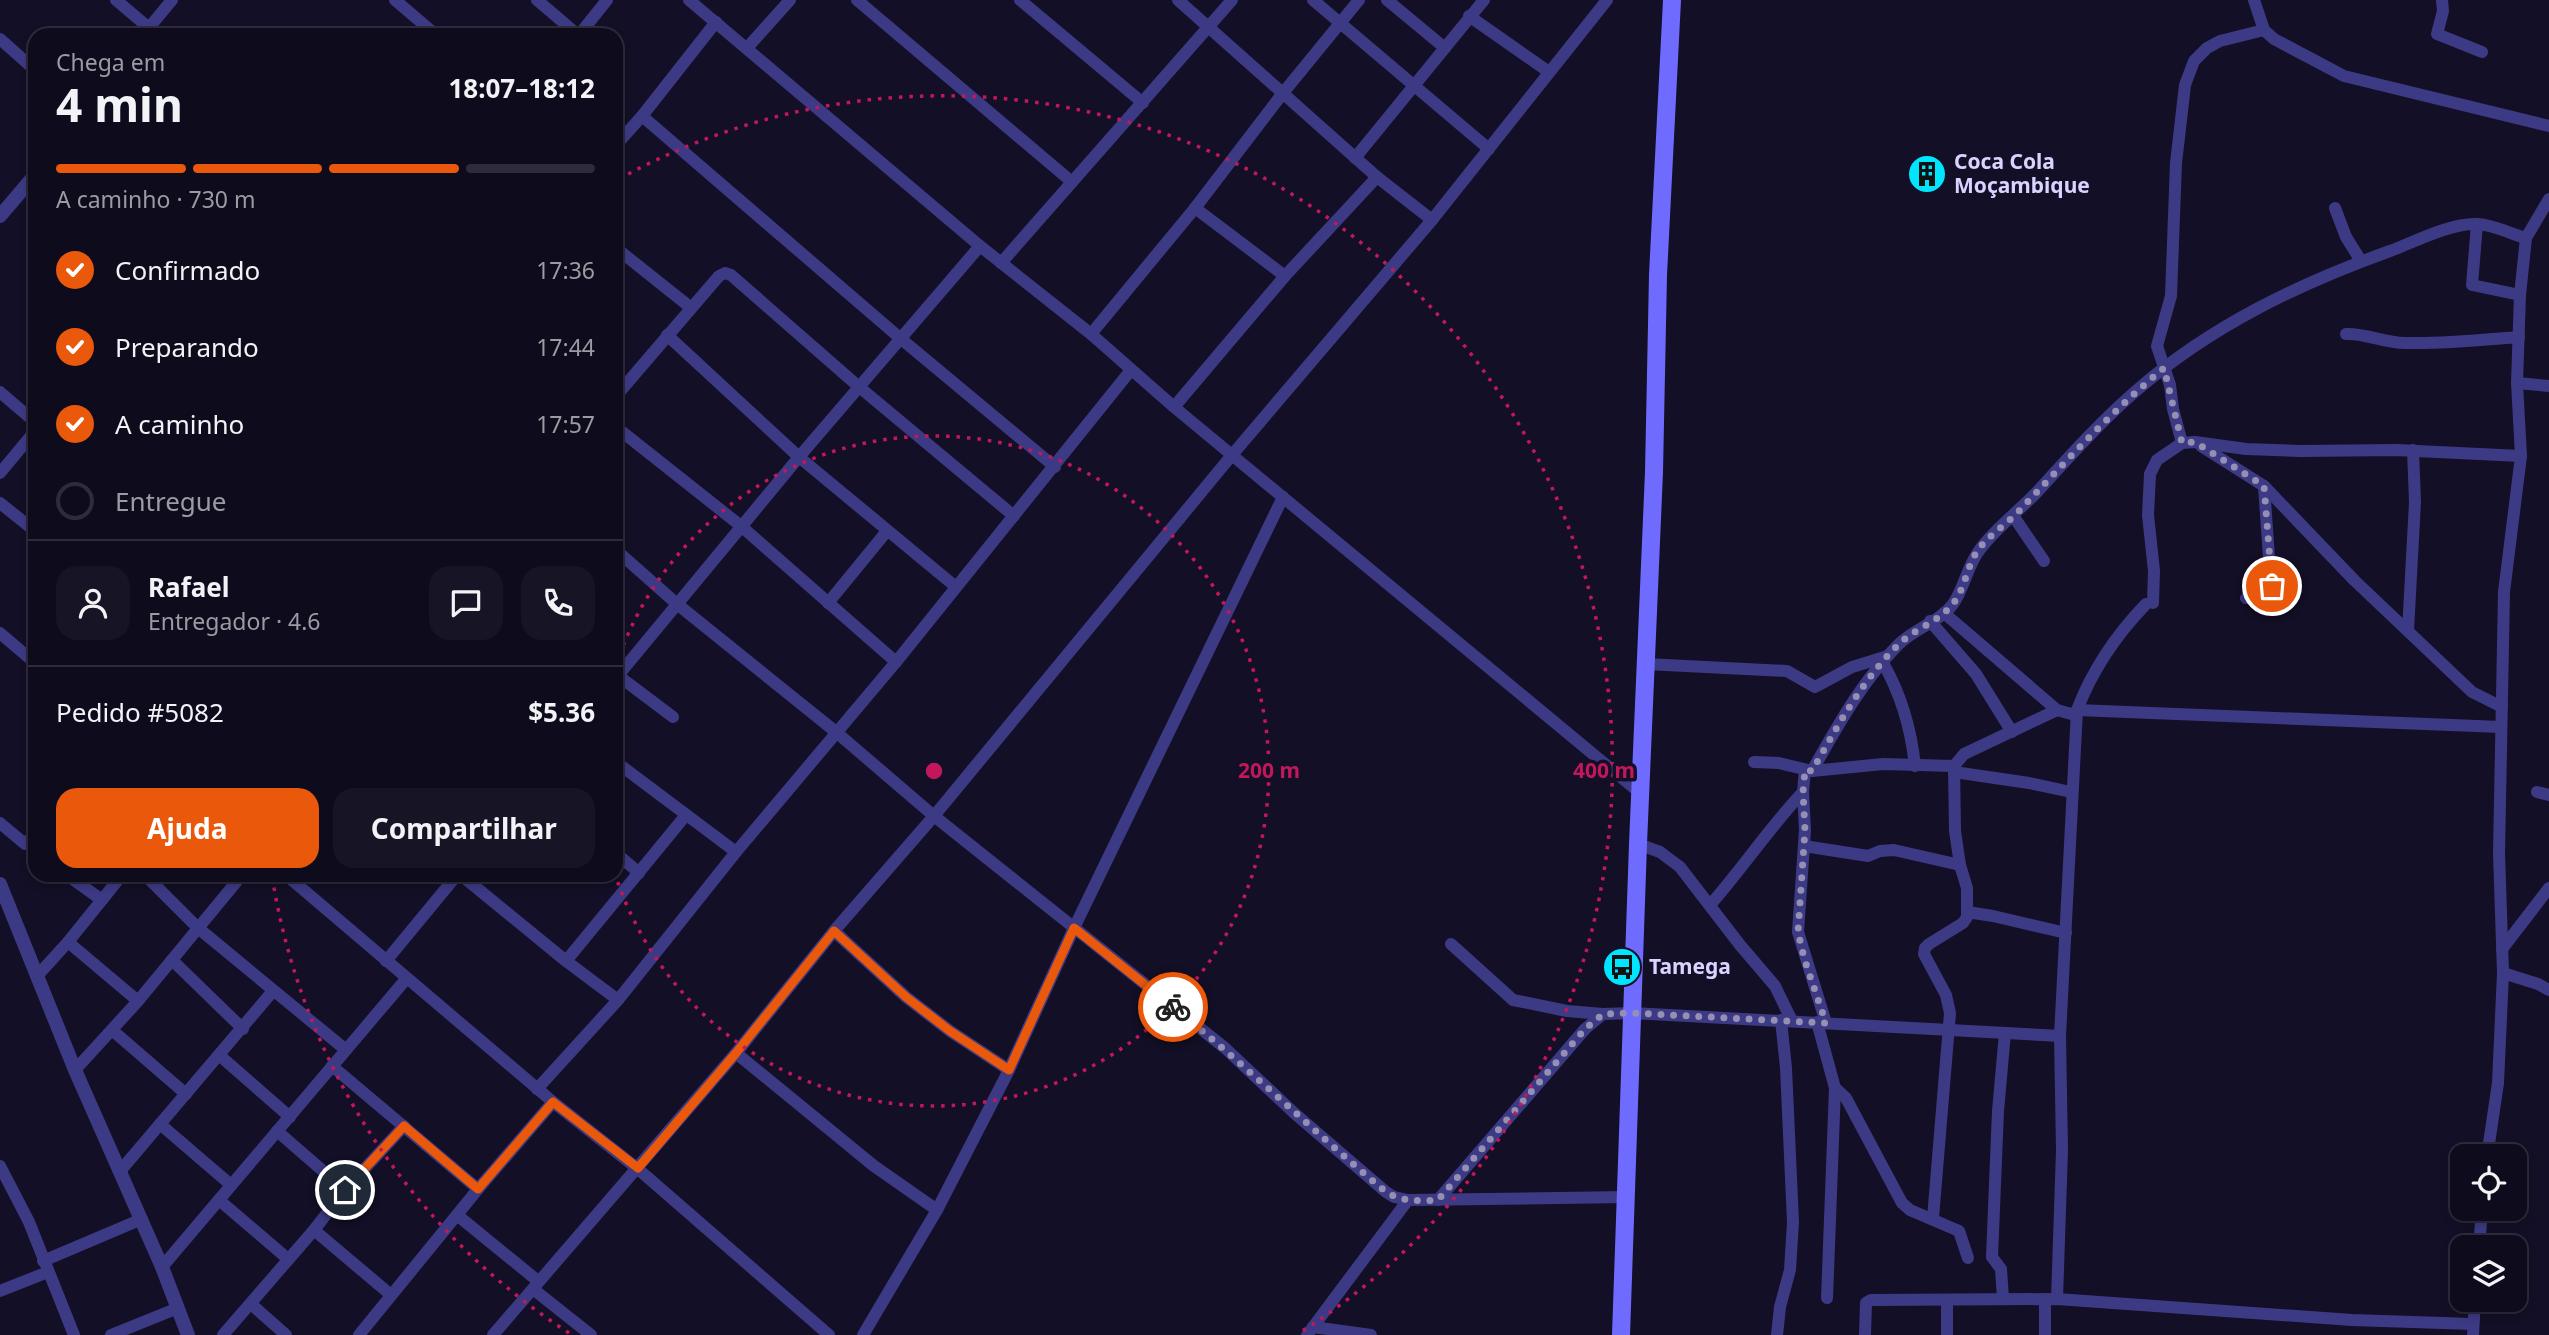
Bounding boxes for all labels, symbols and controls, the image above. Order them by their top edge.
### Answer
text: Chega em [56,46,165,78]
text: 18:07–18:12 [448,70,595,106]
text: 4 min [56,73,183,135]
place label: Coca Cola Moçambique [1954,147,2090,199]
building icon: Coca Cola Moçambique [1906,153,1948,195]
text: A caminho · 730 m [56,183,255,215]
icon: check [56,251,94,289]
text: Confirmado [115,252,260,288]
text: 17:36 [536,254,595,286]
icon: check [56,328,94,366]
text: Preparando [115,329,259,365]
text: 17:44 [536,331,595,363]
icon: check [56,405,94,443]
text: A caminho [115,406,244,442]
text: 17:57 [536,408,595,440]
text: Entregue [115,483,227,519]
pin [2242,556,2302,616]
button: person [56,566,130,640]
button: chat [429,566,503,640]
button: phone [521,566,595,640]
icon: bag [2253,567,2291,605]
text: Rafael [148,569,230,605]
text: Entregador · 4.6 [148,605,321,637]
text: Pedido #5082 [56,694,224,730]
text: $5.36 [528,694,595,730]
text: 200 m [1238,756,1300,784]
text: 400 m [1573,756,1635,784]
centre of rings [922,759,946,783]
button: Ajuda [56,788,319,868]
button: Compartilhar [333,788,595,868]
bus stop icon: Tamega [1601,946,1643,988]
place label: Tamega [1649,952,1731,980]
courier [1138,972,1208,1042]
icon: bike [1154,988,1192,1026]
map controls [2450,1144,2527,1312]
button: locate [2450,1144,2527,1221]
pin [315,1160,375,1220]
icon: home [326,1171,364,1209]
button: layers [2450,1235,2527,1312]

